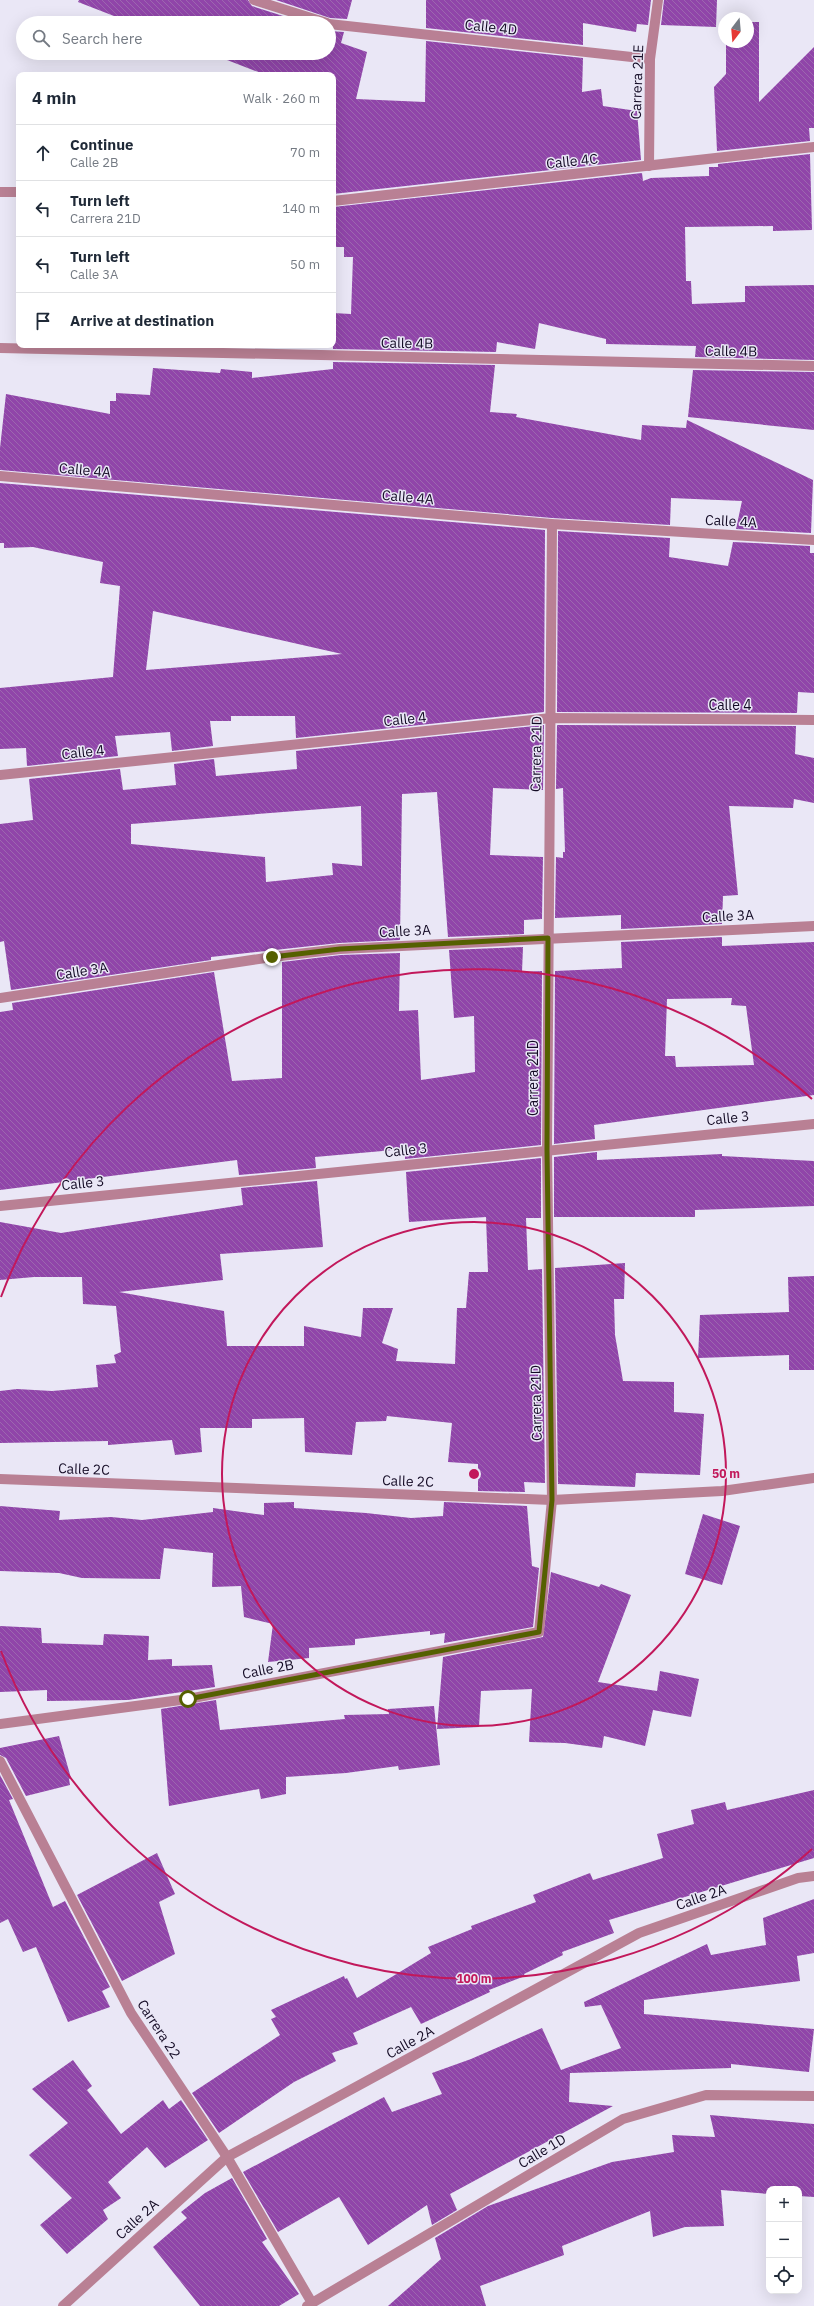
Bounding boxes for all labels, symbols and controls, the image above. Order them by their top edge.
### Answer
north arrow [718,12,754,48]
street label: Calle 4D [464,15,518,39]
search box [16,16,336,60]
icon: search [30,27,52,49]
text: Search here [62,29,142,48]
street label: Carrera 21E [627,44,647,120]
text: 4 min [32,87,76,109]
text: Walk · 260 m [243,90,320,107]
text: Continue [70,135,134,154]
icon: ahead [32,142,54,164]
text: 70 m [290,144,320,161]
street label: Calle 4C [545,149,599,173]
text: Calle 2B [70,154,119,171]
text: Turn left [70,191,130,210]
icon: left [32,198,54,220]
text: 140 m [282,200,320,217]
text: Carrera 21D [70,210,141,227]
text: Turn left [70,247,130,266]
icon: left [32,254,54,276]
text: 50 m [290,256,320,273]
text: Calle 3A [70,266,118,283]
icon: arrive [32,310,54,332]
text: Arrive at destination [70,311,214,330]
street label: Calle 4B [381,334,433,352]
street label: Calle 4B [705,342,757,360]
street label: Calle 4A [58,459,112,481]
street label: Calle 4A [381,486,435,508]
street label: Calle 4A [705,511,757,531]
street label: Calle 4 [708,696,752,714]
street label: Calle 4 [383,708,427,730]
street label: Carrera 21D [526,716,546,792]
street label: Calle 4 [61,741,105,763]
street label: Calle 3A [702,906,754,926]
street label: Calle 3A [379,921,431,941]
route end [263,948,281,966]
street label: Calle 3A [55,958,109,984]
street label: Carrera 21D [524,1040,542,1116]
street label: Calle 3 [706,1107,750,1129]
street label: Calle 3 [384,1139,428,1161]
street label: Calle 3 [61,1172,105,1194]
street label: Carrera 21D [526,1365,546,1441]
street label: Calle 2C [58,1459,110,1479]
text: 50 m [712,1466,740,1481]
centre of rings [467,1467,481,1481]
street label: Calle 2C [382,1471,434,1491]
street label: Calle 2B [241,1655,295,1683]
route start [179,1690,197,1708]
street label: Calle 2A [673,1880,729,1914]
text: 100 m [456,1971,492,1986]
street label: Carrera 22 [133,1996,185,2062]
street label: Calle 2A [383,2021,437,2062]
street label: Calle 1D [515,2130,569,2172]
map controls [766,2186,802,2294]
button: + [766,2186,802,2222]
street label: Calle 2A [112,2195,162,2243]
button: − [766,2222,802,2258]
button: locate [766,2258,802,2294]

